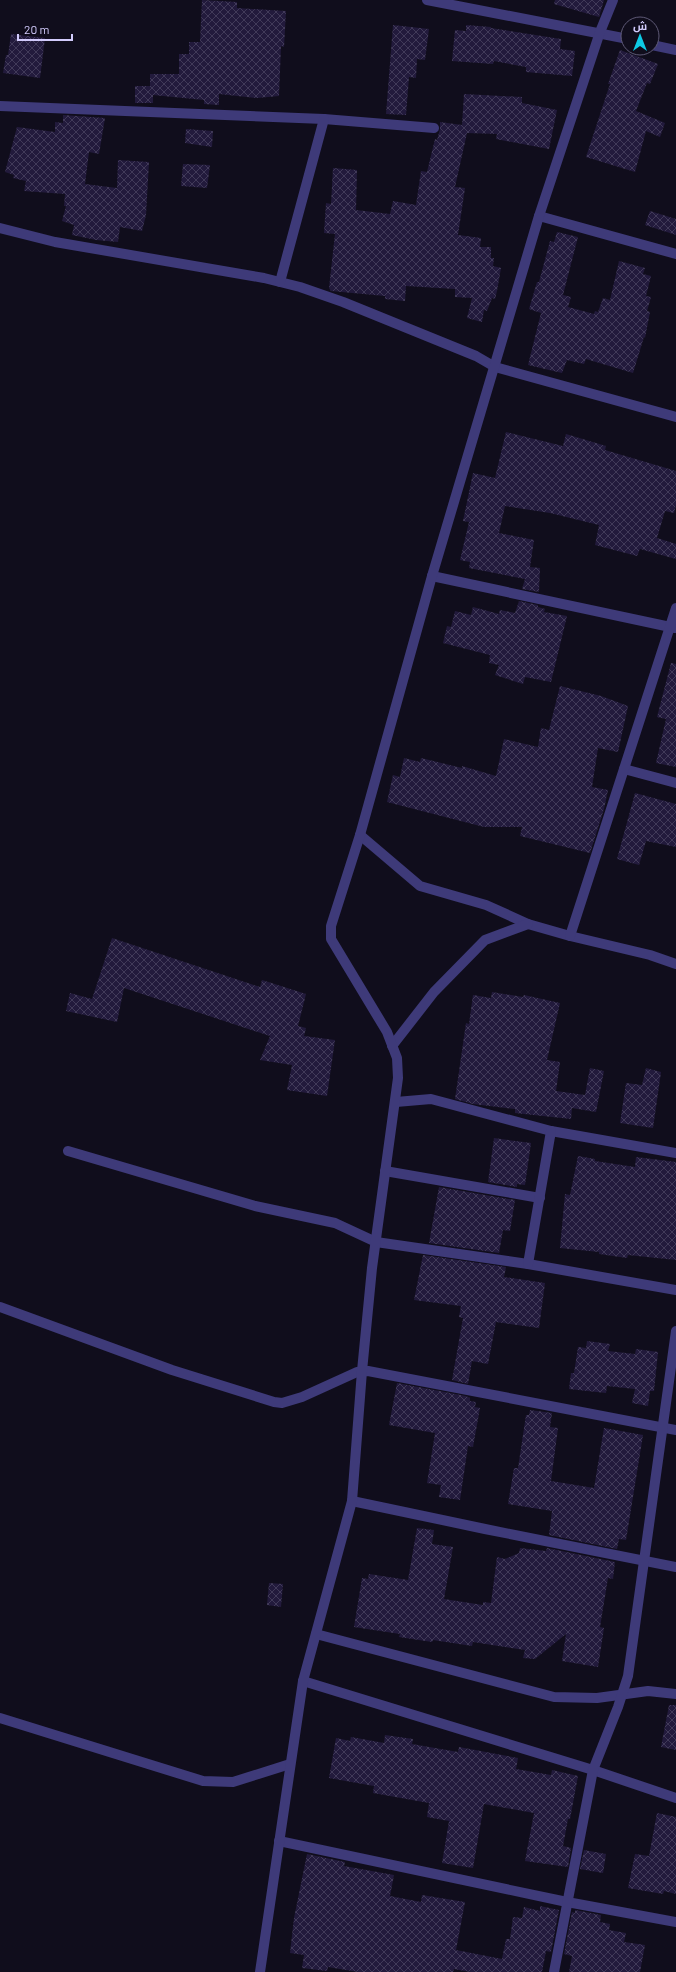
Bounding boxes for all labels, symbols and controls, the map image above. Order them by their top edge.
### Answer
scale bar [18,16,72,42]
north arrow [620,16,660,56]
text: ش [633,19,647,33]
text: 20 m [24,22,50,36]

